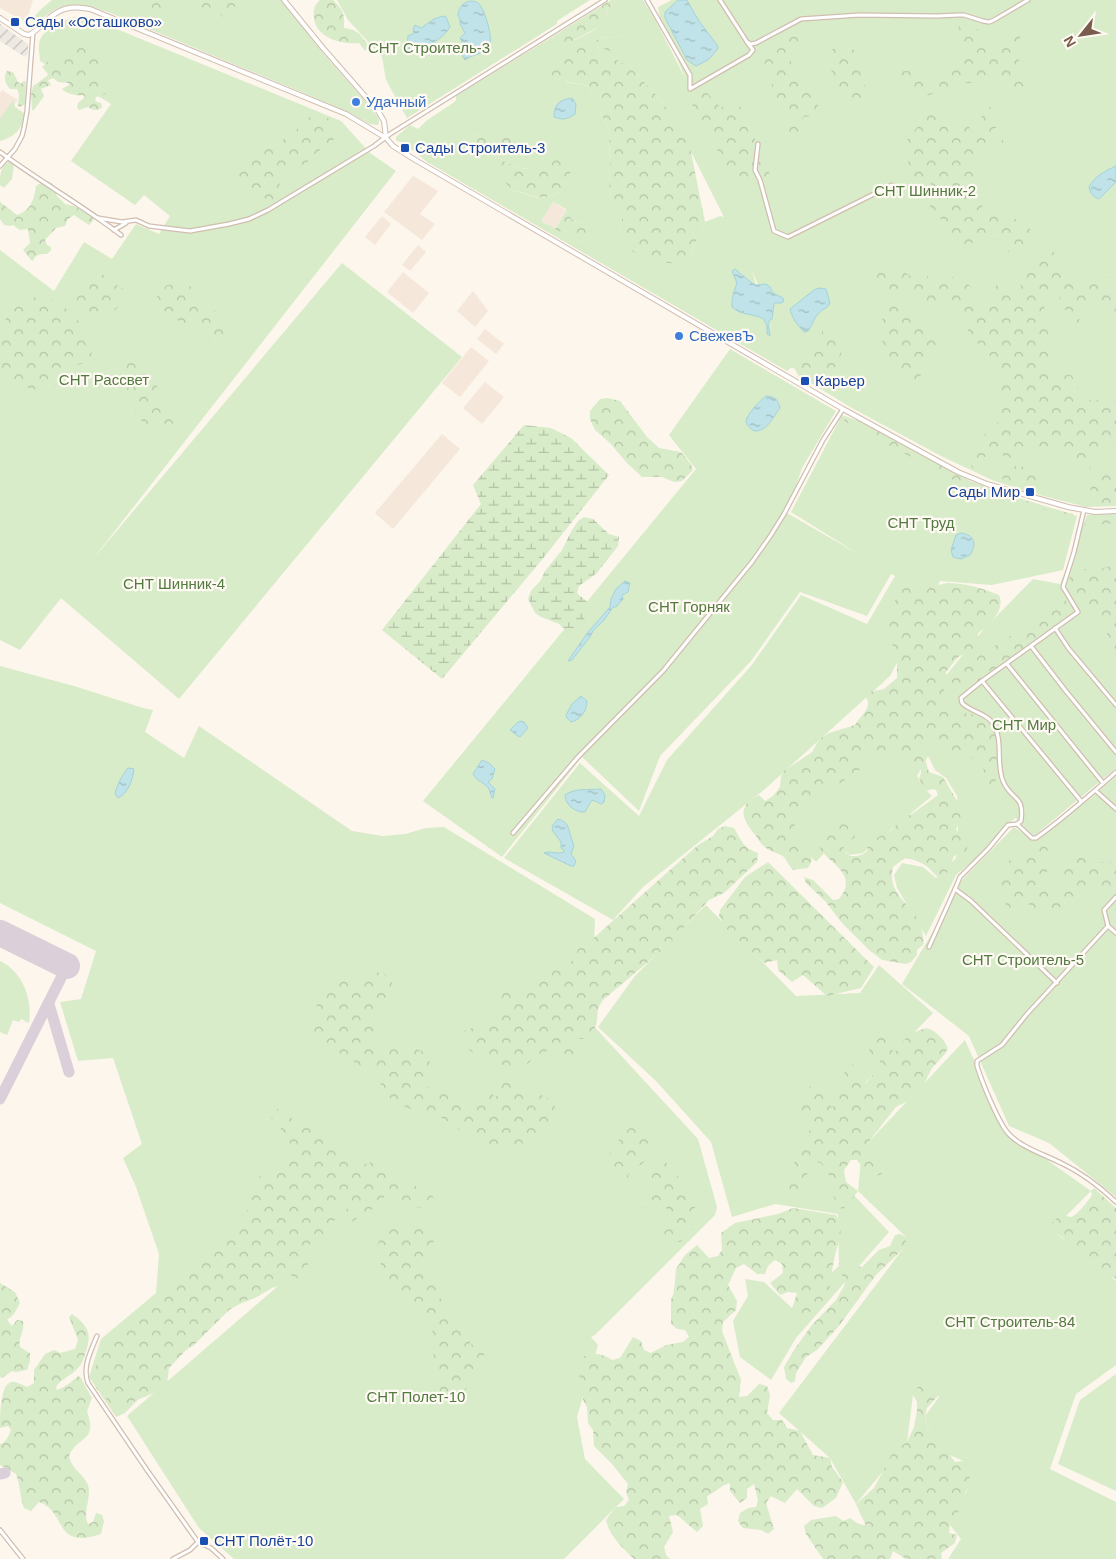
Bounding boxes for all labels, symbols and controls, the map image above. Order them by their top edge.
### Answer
north arrow [1056,10,1106,60]
place label: Сады «Осташково» [25,13,162,30]
marker: Сады «Осташково» [9,16,21,28]
text: N [1060,33,1079,50]
park label: СНТ Строитель-3 [368,39,490,56]
place label: Удачный [366,93,426,110]
marker: Удачный [350,96,362,108]
place label: Сады Строитель-3 [415,139,545,156]
marker: Сады Строитель-3 [399,142,411,154]
park label: СНТ Шинник-2 [874,182,976,199]
place label: СвежевЪ [689,327,754,344]
marker: СвежевЪ [673,330,685,342]
park label: СНТ Рассвет [59,371,149,388]
place label: Карьер [815,372,865,389]
marker: Карьер [799,375,811,387]
place label: Сады Мир [948,483,1020,500]
marker: Сады Мир [1024,486,1036,498]
park label: СНТ Труд [887,514,955,531]
park label: СНТ Шинник-4 [123,575,225,592]
park label: СНТ Горняк [648,598,730,615]
park label: СНТ Мир [992,716,1056,733]
park label: СНТ Строитель-5 [962,951,1084,968]
park label: СНТ Строитель-84 [945,1313,1075,1330]
park label: СНТ Полет-10 [367,1388,465,1405]
place label: СНТ Полёт-10 [214,1532,313,1549]
marker: СНТ Полёт-10 [198,1535,210,1547]

